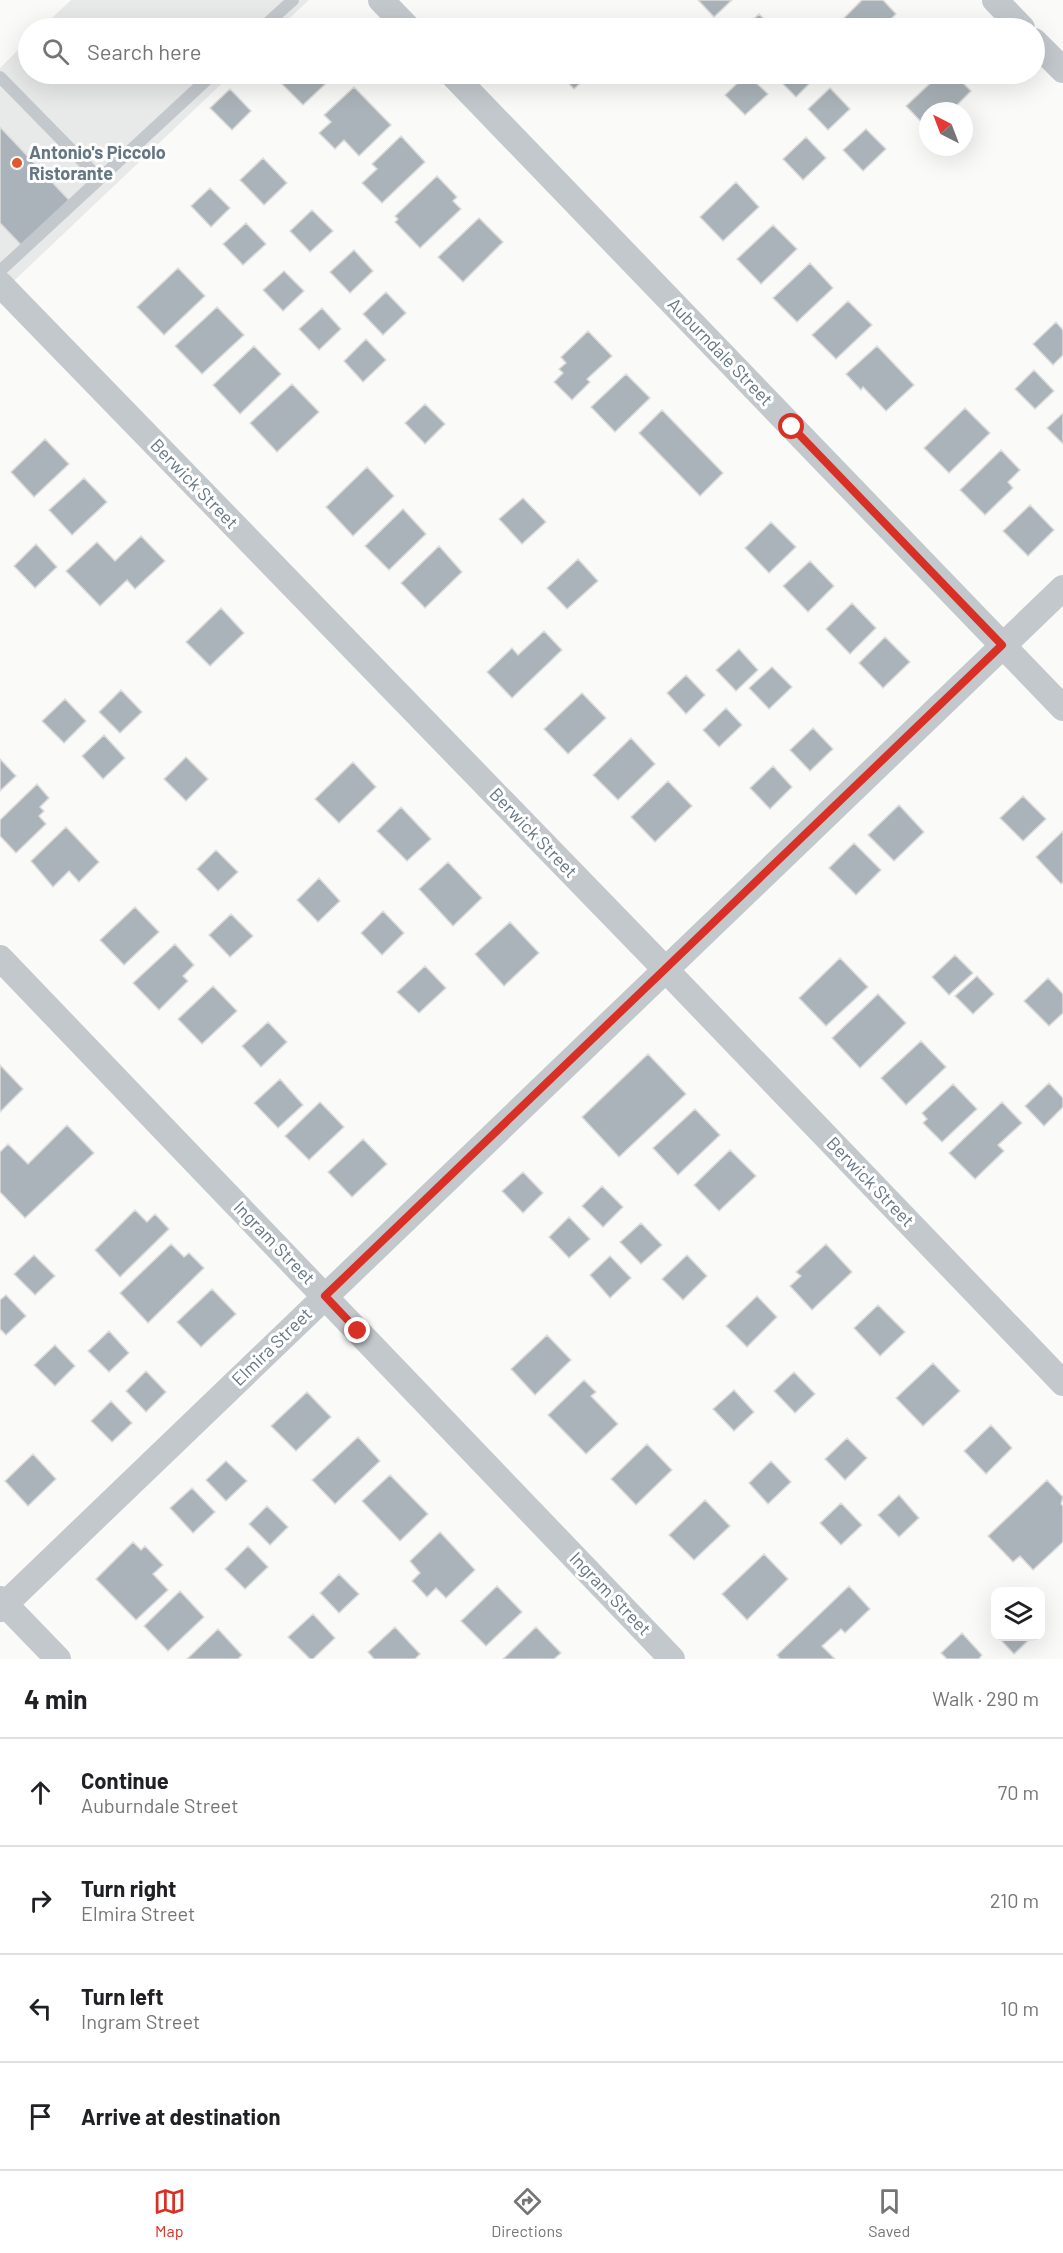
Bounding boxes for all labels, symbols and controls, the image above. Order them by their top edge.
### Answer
search box [18,18,1045,84]
icon: search [39,35,72,68]
text: Search here [87,38,201,64]
north arrow [919,102,973,156]
place label: Antonio's Piccolo Ristorante [29,141,166,184]
marker: Antonio's Piccolo Ristorante [10,156,24,170]
street label: Auburndale Street [664,293,778,410]
route start [778,413,804,439]
street label: Berwick Street [146,434,243,533]
street label: Berwick Street [485,783,582,882]
street label: Berwick Street [822,1132,919,1231]
street label: Ingram Street [230,1196,320,1289]
street label: Elmira Street [227,1303,316,1390]
route end [344,1317,370,1343]
street label: Ingram Street [566,1547,656,1640]
map controls [991,1587,1045,1641]
button: layers [991,1587,1045,1641]
text: 4 min [24,1683,88,1714]
text: Walk · 290 m [932,1686,1039,1710]
text: Continue [81,1767,169,1793]
icon: ahead [24,1776,57,1809]
text: 70 m [998,1780,1039,1804]
text: Auburndale Street [81,1793,238,1817]
text: Turn right [81,1875,176,1901]
icon: right [24,1884,57,1917]
text: 210 m [990,1888,1039,1912]
text: Elmira Street [81,1901,195,1925]
text: Turn left [81,1983,164,2009]
icon: left [24,1992,57,2025]
text: 10 m [1000,1996,1039,2020]
text: Ingram Street [81,2009,200,2033]
icon: arrive [24,2100,57,2133]
text: Arrive at destination [81,2103,280,2129]
tab: Map [153,2185,186,2240]
tab: Directions [491,2185,563,2240]
tab: Saved [868,2185,910,2240]

